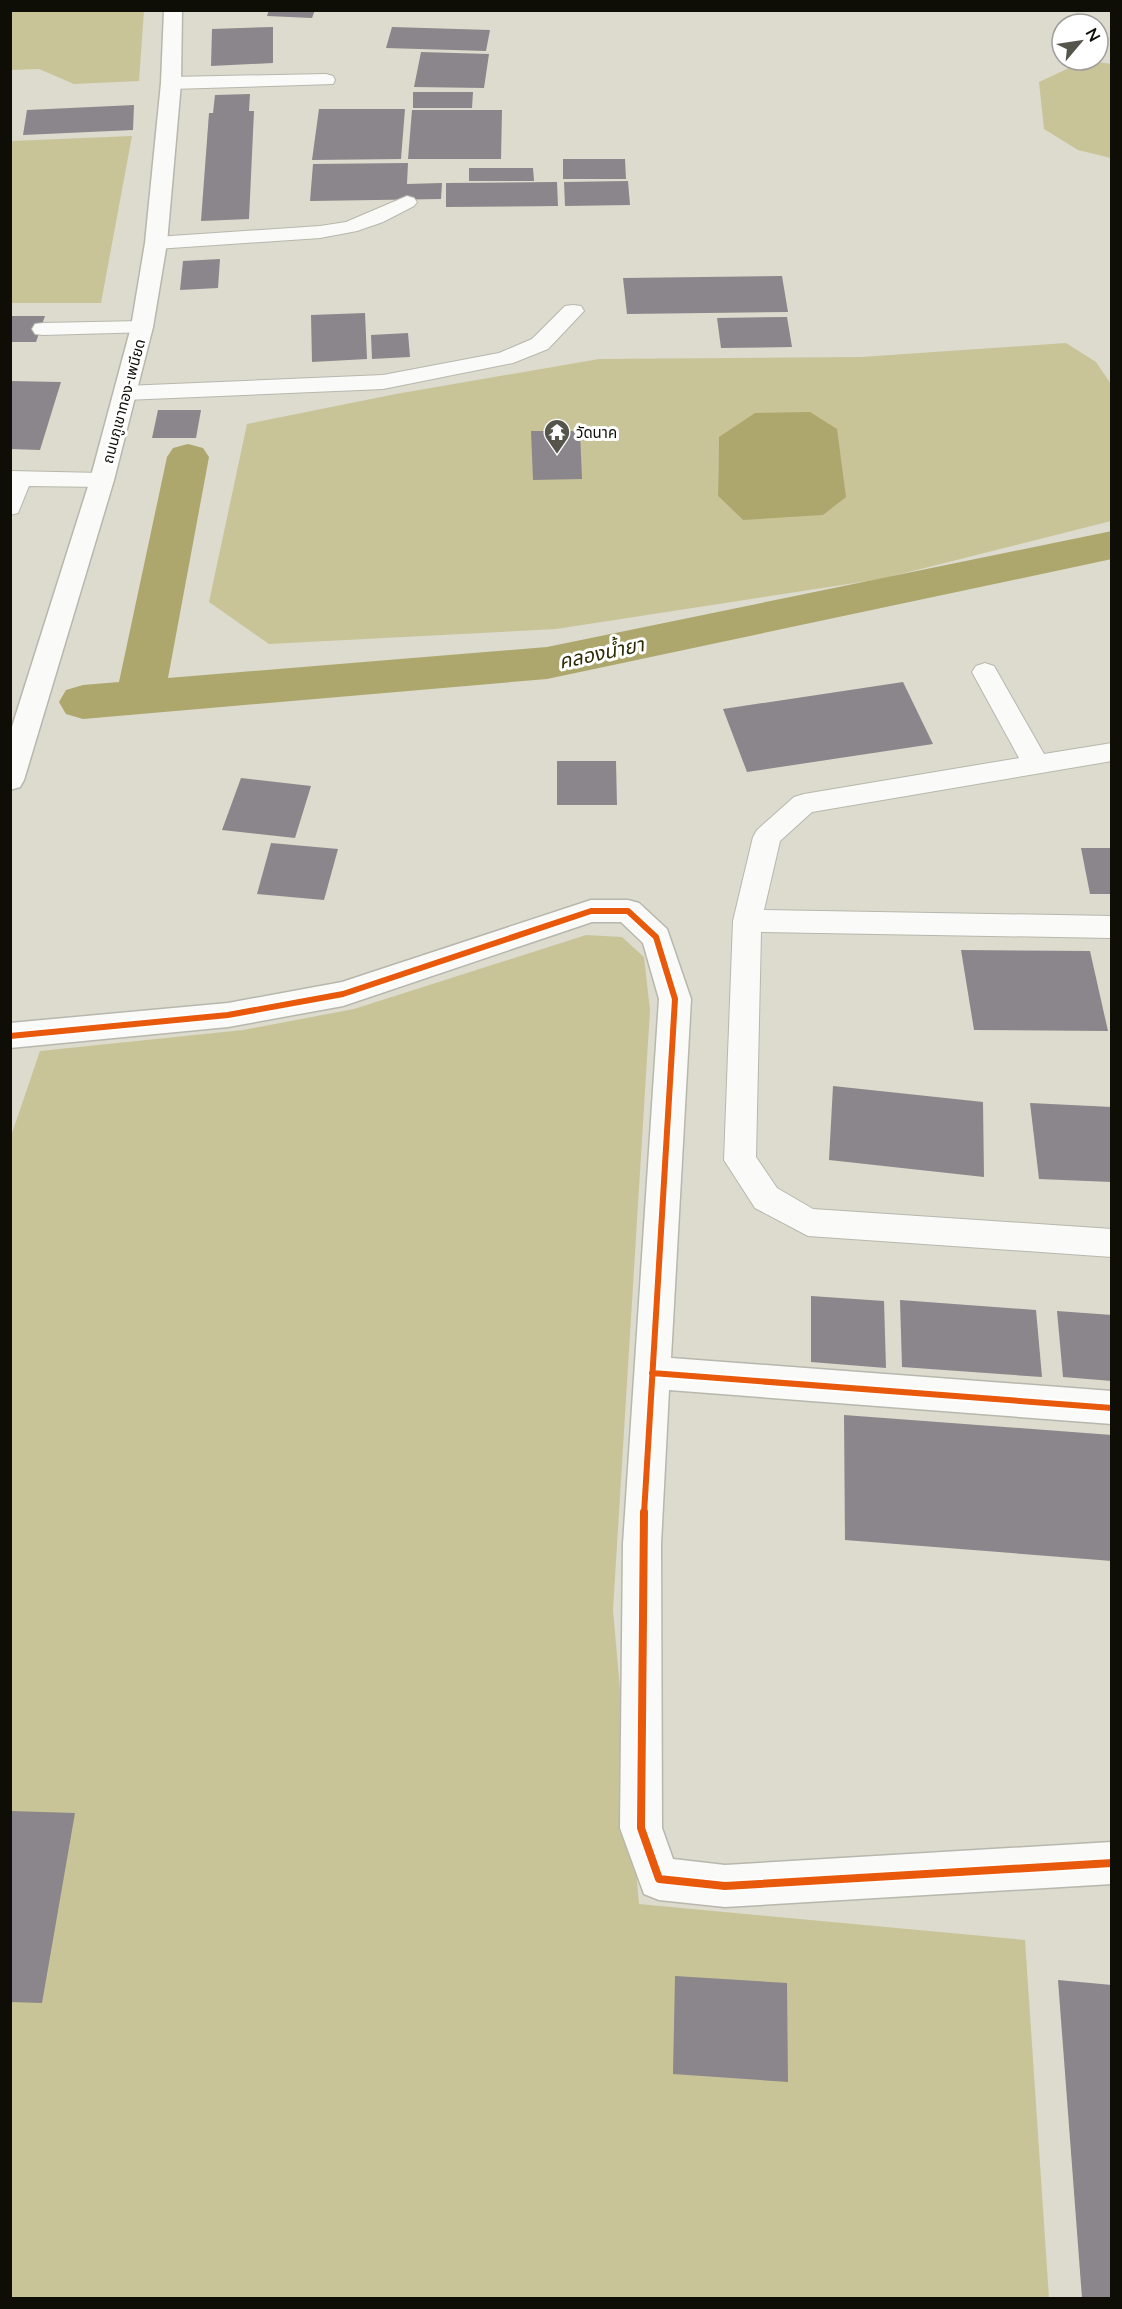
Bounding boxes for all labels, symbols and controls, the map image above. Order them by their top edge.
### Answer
north arrow [1050,12,1110,72]
text: N [1082,24,1105,44]
street label: ถนนภูเขาทอง-เพนียด [98,337,149,466]
temple icon: วัดนาค [542,417,572,455]
place label: วัดนาค [576,423,617,441]
water label: คลองน้ำยา [556,630,647,673]

